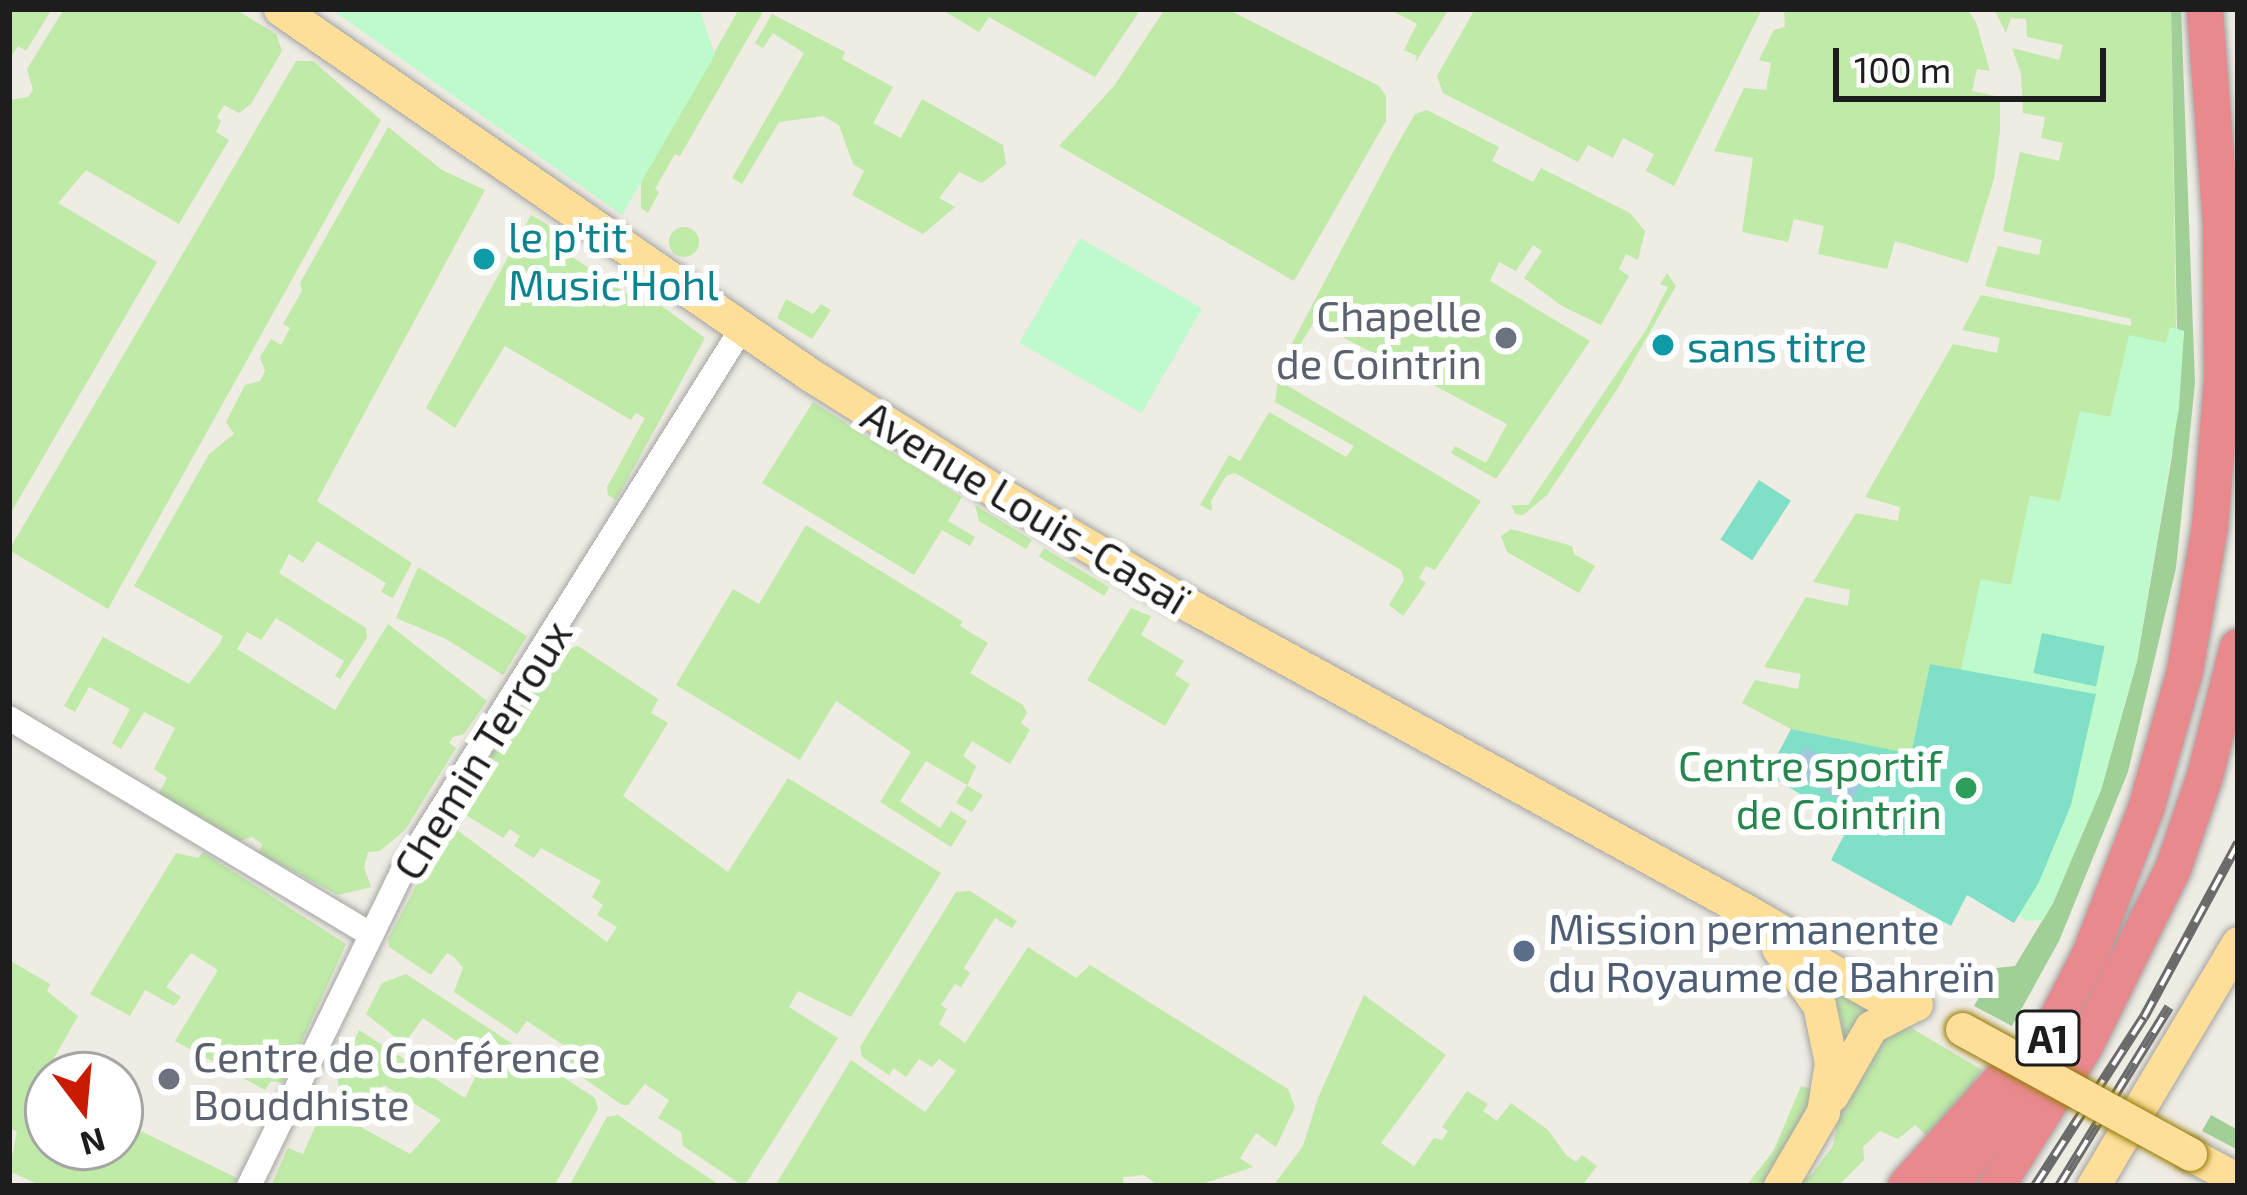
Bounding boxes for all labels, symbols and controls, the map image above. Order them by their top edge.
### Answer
scale bar [1839,24,2112,98]
text: 100 m [1854,47,1951,90]
place label: le p'tit Music'Hohl [508,210,719,308]
marker: le p'tit Music'Hohl [471,246,497,272]
place label: Chapelle de Cointrin [1276,289,1482,388]
place label: sans titre [1687,320,1868,370]
marker: Chapelle de Cointrin [1493,325,1519,351]
marker: sans titre [1650,332,1676,358]
street label: Avenue Louis-Casaï [854,389,1198,623]
street label: Chemin Terroux [381,610,581,888]
place label: Centre sportif de Cointrin [1678,739,1942,837]
marker: Centre sportif de Cointrin [1953,775,1979,801]
place label: Mission permanente du Royaume de Bahreïn [1548,902,1996,1000]
marker: Mission permanente du Royaume de Bahreïn [1511,938,1537,964]
road number: A1 [2015,1005,2081,1071]
place label: Centre de Conférence Bouddhiste [193,1030,600,1128]
north arrow [24,1051,144,1171]
marker: Centre de Conférence Bouddhiste [156,1066,182,1092]
text: N [76,1120,110,1165]

